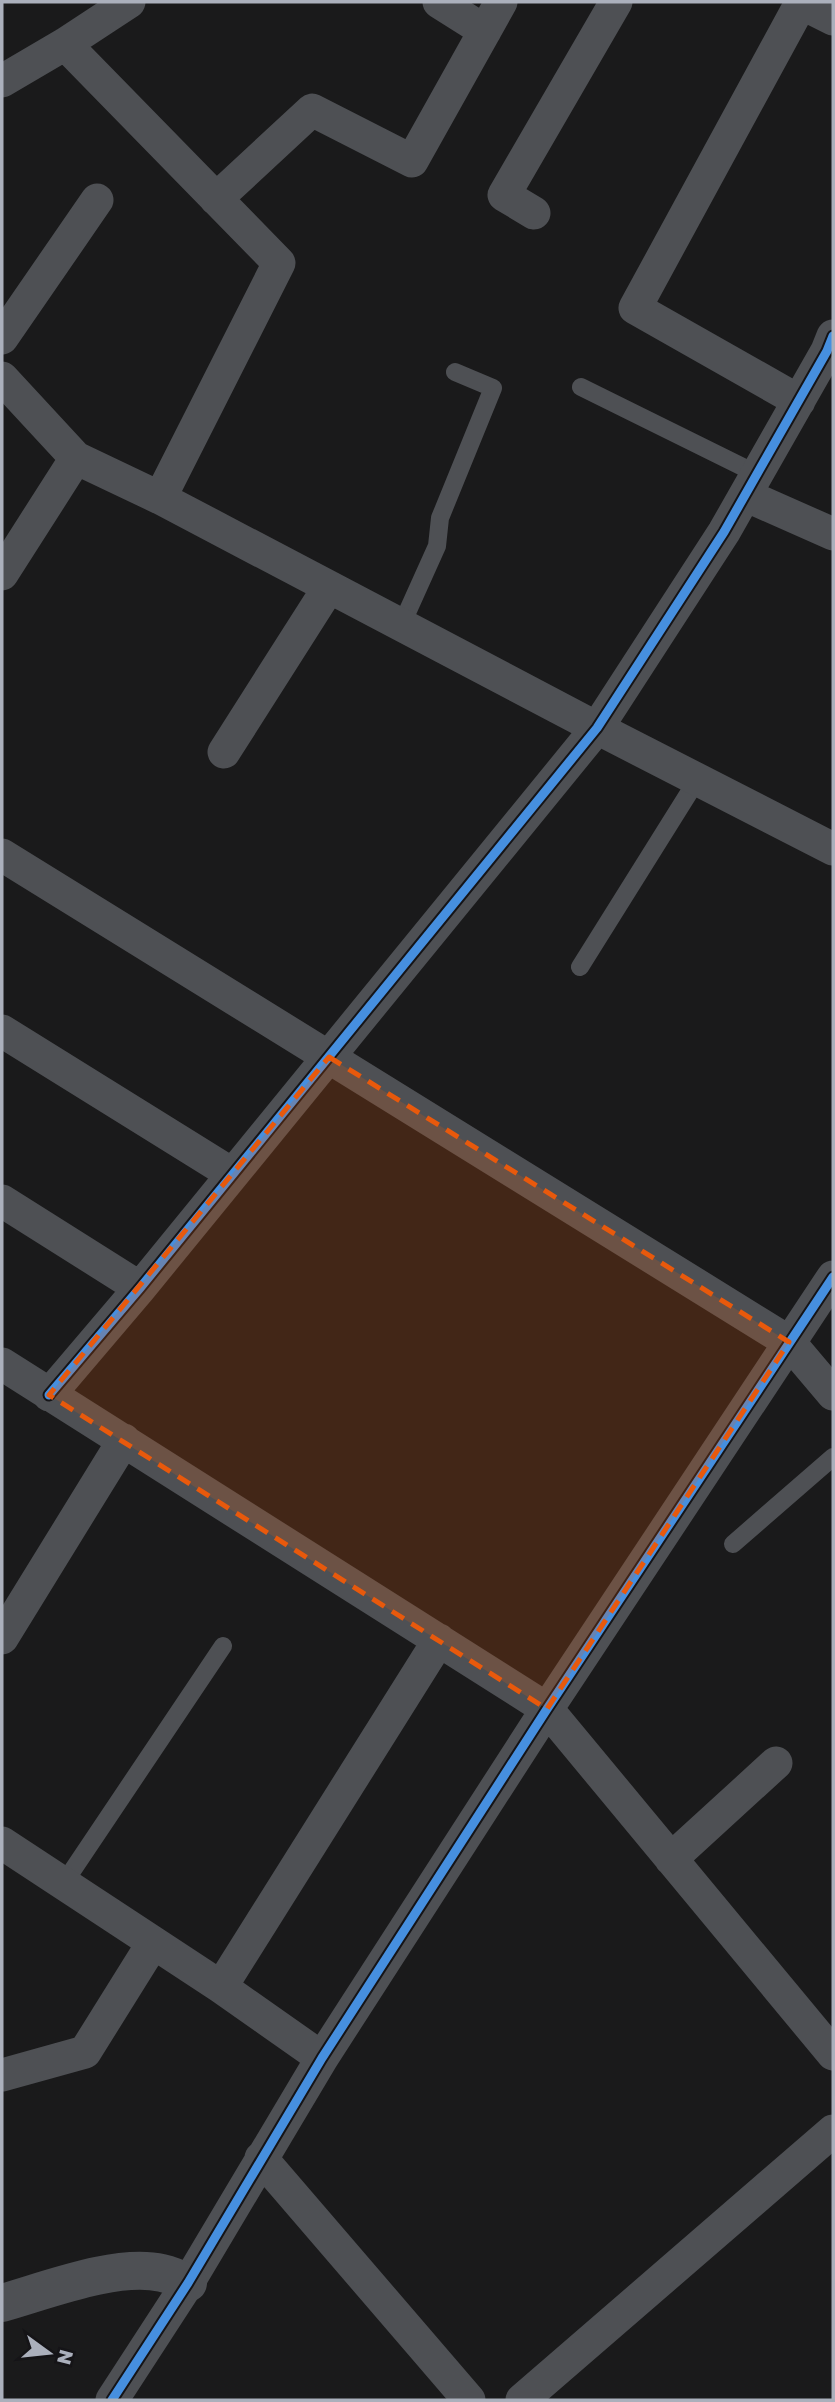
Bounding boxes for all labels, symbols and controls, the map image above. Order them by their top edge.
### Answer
north arrow [14,2318,84,2388]
text: N [53,2348,79,2367]

